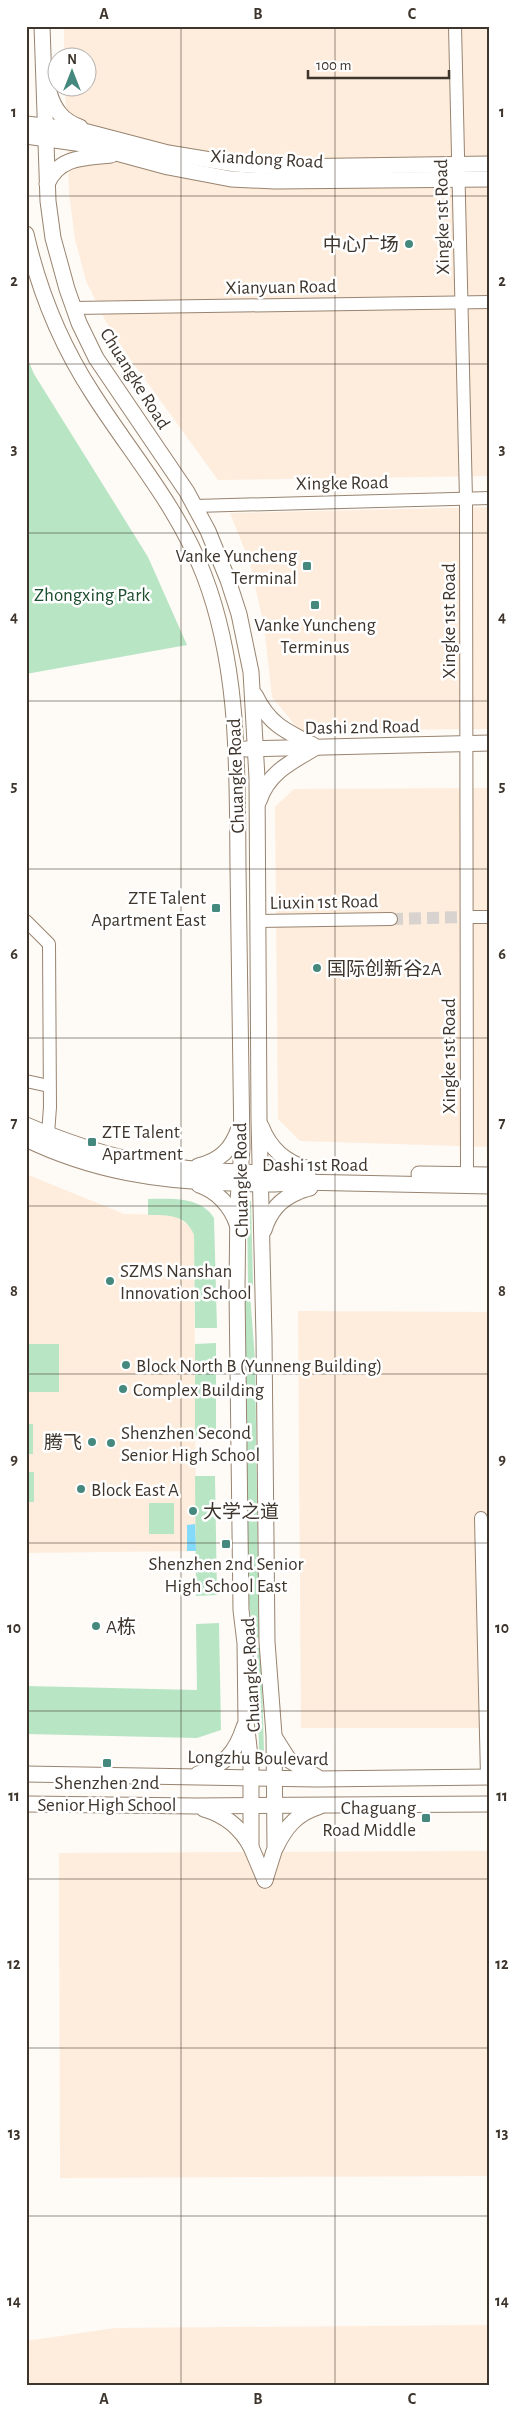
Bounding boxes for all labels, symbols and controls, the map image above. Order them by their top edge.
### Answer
text: A [99,6,109,22]
text: B [253,6,263,22]
text: C [408,6,417,22]
north arrow [48,48,98,98]
scale bar [308,48,450,80]
text: N [67,53,77,67]
text: 100 m [316,58,351,73]
text: 1 [11,104,17,120]
text: 1 [499,104,505,120]
street label: Xiandong Road [210,147,324,172]
street label: Xingke 1st Road [432,159,453,275]
place label: 中心广场 [323,235,399,255]
marker: 中心广场 [403,238,415,250]
text: 2 [10,273,18,289]
text: 2 [498,273,506,289]
street label: Xianyuan Road [225,277,337,298]
street label: Chuangke Road [96,325,173,433]
text: 3 [11,441,18,457]
text: 3 [499,441,506,457]
street label: Xingke Road [295,473,389,494]
place label: Vanke Yuncheng Terminal [176,547,298,588]
marker: Vanke Yuncheng Terminal [301,560,313,572]
street label: Xingke 1st Road [440,563,459,679]
park label: Zhongxing Park [34,586,150,605]
marker: Vanke Yuncheng Terminus [309,599,321,611]
text: 4 [10,609,18,625]
text: 4 [498,609,506,625]
place label: Vanke Yuncheng Terminus [254,616,376,657]
street label: Dashi 2nd Road [304,717,420,738]
street label: Chuangke Road [225,718,248,834]
text: 5 [11,778,18,794]
text: 5 [499,778,506,794]
place label: ZTE Talent Apartment East [91,889,206,930]
street label: Liuxin 1st Road [270,892,379,913]
marker: ZTE Talent Apartment East [210,902,222,914]
text: 6 [10,946,18,962]
text: 6 [498,946,506,962]
place label: 国际创新谷2A [327,958,442,979]
marker: 国际创新谷2A [311,962,323,974]
street label: Xingke 1st Road [440,998,459,1114]
text: 7 [11,1115,18,1131]
text: 7 [499,1115,506,1131]
street label: Chuangke Road [231,1122,252,1238]
place label: ZTE Talent Apartment [102,1123,183,1164]
marker: ZTE Talent Apartment [86,1136,98,1148]
street label: Dashi 1st Road [262,1156,368,1175]
place label: SZMS Nanshan Innovation School [120,1262,252,1303]
marker: SZMS Nanshan Innovation School [104,1275,116,1287]
text: 8 [10,1283,18,1299]
text: 8 [498,1283,506,1299]
place label: Block North B (Yunneng Building) [136,1357,382,1376]
marker: Block North B (Yunneng Building) [120,1359,132,1371]
place label: Complex Building [133,1381,265,1400]
marker: Complex Building [117,1383,129,1395]
place label: Shenzhen Second Senior High School [121,1424,260,1465]
place label: 腾飞 [44,1433,82,1453]
marker: 腾飞 [86,1436,98,1448]
marker: Shenzhen Second Senior High School [105,1437,117,1449]
text: 9 [10,1451,18,1467]
text: 9 [498,1451,506,1467]
place label: Block East A [91,1481,179,1500]
marker: Block East A [75,1483,87,1495]
place label: 大学之道 [203,1501,279,1522]
marker: 大学之道 [187,1505,199,1517]
marker: Shenzhen 2nd Senior High School East [220,1538,232,1550]
place label: Shenzhen 2nd Senior High School East [148,1555,304,1596]
place label: A栋 [106,1616,136,1637]
street label: Chuangke Road [239,1617,264,1733]
text: 10 [7,1620,21,1636]
marker: A栋 [90,1620,102,1632]
text: 10 [495,1620,509,1636]
street label: Longzhu Boulevard [187,1748,329,1769]
marker: Shenzhen 2nd Senior High School [101,1757,113,1769]
place label: Shenzhen 2nd Senior High School [37,1774,177,1815]
text: 11 [8,1788,20,1804]
text: 11 [496,1788,508,1804]
place label: Chaguang Road Middle [322,1799,417,1840]
marker: Chaguang Road Middle [420,1812,432,1824]
text: 12 [7,1956,21,1972]
text: 12 [495,1956,509,1972]
text: 13 [8,2125,20,2141]
text: 13 [496,2125,508,2141]
text: 14 [7,2293,21,2309]
text: 14 [495,2293,509,2309]
text: A [99,2391,109,2407]
text: B [253,2391,263,2407]
text: C [408,2391,417,2407]

